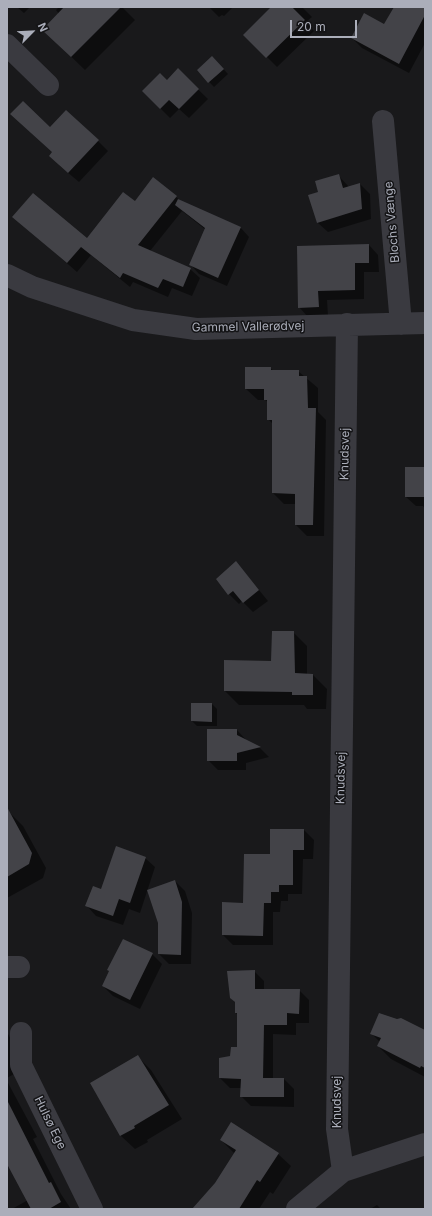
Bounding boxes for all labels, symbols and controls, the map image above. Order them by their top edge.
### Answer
north arrow [12,12,52,52]
scale bar [292,12,359,38]
text: 20 m [297,19,326,34]
text: N [35,20,51,34]
street label: Blochs Vænge [381,181,403,263]
street label: Gammel Vallerødvej [192,319,304,335]
street label: Knudsvej [337,428,353,480]
street label: Knudsvej [333,752,349,804]
street label: Knudsvej [330,1076,344,1128]
street label: Hulsø Ege [31,1094,69,1152]

